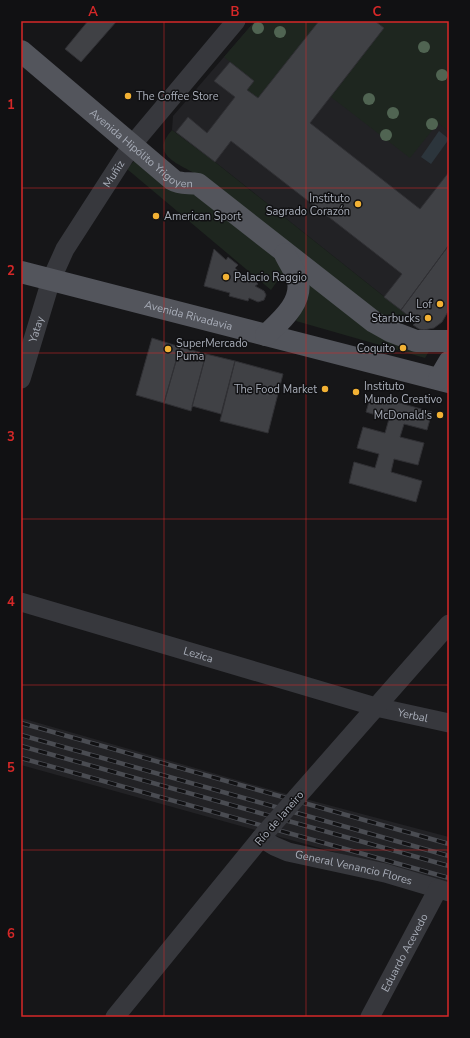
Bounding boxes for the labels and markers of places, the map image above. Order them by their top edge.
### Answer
place label: The Coffee Store [136,89,219,104]
marker: The Coffee Store [123,91,133,101]
place label: Instituto Sagrado Corazón [266,191,350,219]
marker: Instituto Sagrado Corazón [353,199,363,209]
place label: American Sport [164,209,241,224]
marker: American Sport [151,211,161,221]
place label: Palacio Raggio [234,270,307,285]
marker: Palacio Raggio [221,272,231,282]
place label: Lof [416,297,432,312]
marker: Lof [435,299,445,309]
place label: Starbucks [371,311,420,326]
marker: Starbucks [423,313,433,323]
place label: SuperMercado Puma [176,336,248,364]
place label: Coquito [357,341,395,356]
marker: Coquito [398,343,408,353]
marker: SuperMercado Puma [163,344,173,354]
place label: Instituto Mundo Creativo [364,379,442,407]
place label: The Food Market [234,382,317,397]
marker: The Food Market [320,384,330,394]
marker: Instituto Mundo Creativo [351,387,361,397]
place label: McDonald's [374,408,432,423]
marker: McDonald's [435,410,445,420]

